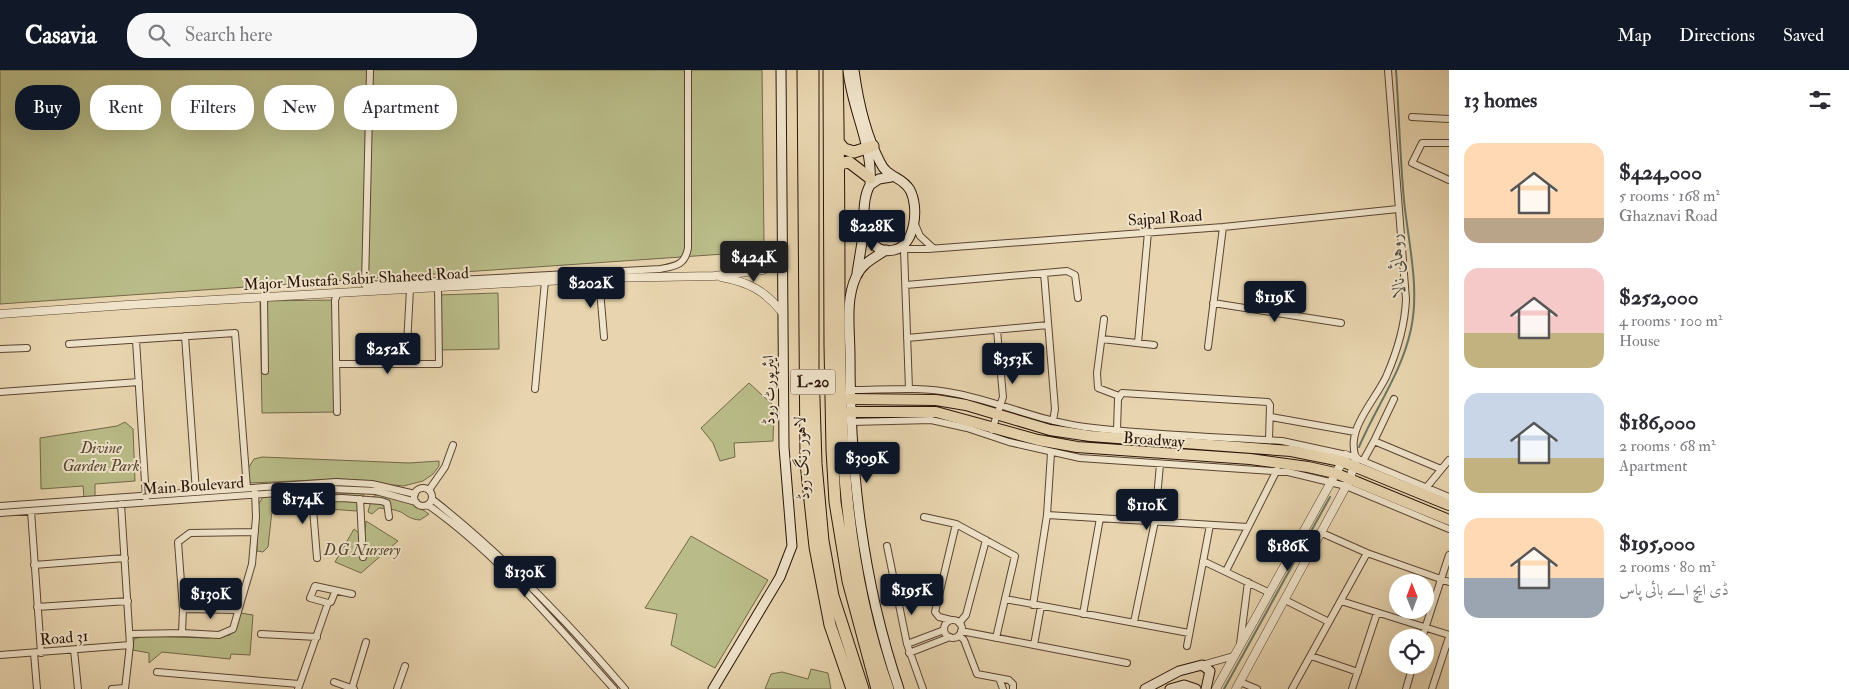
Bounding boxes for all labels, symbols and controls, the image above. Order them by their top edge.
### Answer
search box [127,13,477,58]
text: Casavia [25,20,97,51]
icon: search [145,21,173,49]
text: Search here [185,23,273,47]
text: Map [1618,24,1651,47]
text: Directions [1679,24,1755,47]
text: Saved [1783,24,1824,47]
chip: Buy [15,85,80,130]
chip: Rent [90,85,161,130]
chip: Filters [171,85,254,130]
chip: New [264,85,334,130]
chip: Apartment [344,85,457,130]
icon: filters [1806,86,1834,114]
text: 13 homes [1464,87,1537,114]
text: $424,000 [1619,159,1702,186]
icon: home [1504,163,1564,223]
text: 5 rooms · 168 m² [1619,186,1720,206]
street label: Sajpal Road [1127,205,1203,232]
text: Ghaznavi Road [1619,206,1718,226]
pin: $228K [837,210,907,252]
text: $228K [850,216,894,236]
water label: روہائی نالا [1384,233,1411,298]
pin: $424K [719,240,789,283]
text: $424K [731,247,777,267]
street label: Major Mustafa Sabir Shaheed Road [243,263,469,295]
pin: $202K [556,266,626,309]
text: $202K [569,273,613,293]
pin: $119K [1240,280,1310,323]
text: $252,000 [1619,284,1699,311]
text: $119K [1255,287,1295,307]
icon: home [1504,288,1564,348]
text: 4 rooms · 100 m² [1619,311,1722,331]
text: House [1619,331,1660,351]
pin: $252K [353,332,423,375]
text: $252K [366,339,410,359]
pin: $353K [978,342,1048,385]
text: $353K [993,349,1033,369]
street label: ایئرپورٹ روڈ [758,355,781,425]
road number: L-20 [790,370,836,394]
text: $186,000 [1619,409,1696,436]
icon: home [1504,413,1564,473]
street label: لاہور رنگ روڈ [789,415,814,500]
street label: Broadway [1122,428,1186,452]
text: 2 rooms · 68 m² [1619,436,1715,456]
park label: Divine Garden Park [62,438,140,476]
pin: $309K [832,442,902,484]
text: $309K [846,448,888,468]
text: Apartment [1619,456,1687,476]
street label: Main Boulevard [141,472,245,500]
pin: $174K [268,482,338,525]
pin: $110K [1112,488,1182,531]
text: $174K [282,489,324,509]
text: $110K [1127,495,1167,515]
pin: $186K [1253,530,1323,572]
text: $195,000 [1619,530,1695,557]
text: $186K [1267,536,1309,556]
icon: home [1504,538,1564,598]
park label: D.G Nursery [323,540,401,560]
pin: $130K [490,556,560,598]
text: 2 rooms · 80 m² [1619,557,1716,577]
text: $130K [505,562,545,582]
pin: $195K [877,574,947,616]
north arrow [1389,574,1434,619]
map controls [1389,574,1434,674]
pin: $130K [176,578,246,620]
text: $195K [891,580,933,600]
text: ڈی ایچ اے بائی پاس [1619,580,1729,600]
text: $130K [191,584,231,604]
street label: Road 31 [39,626,89,650]
button: locate [1389,629,1434,674]

